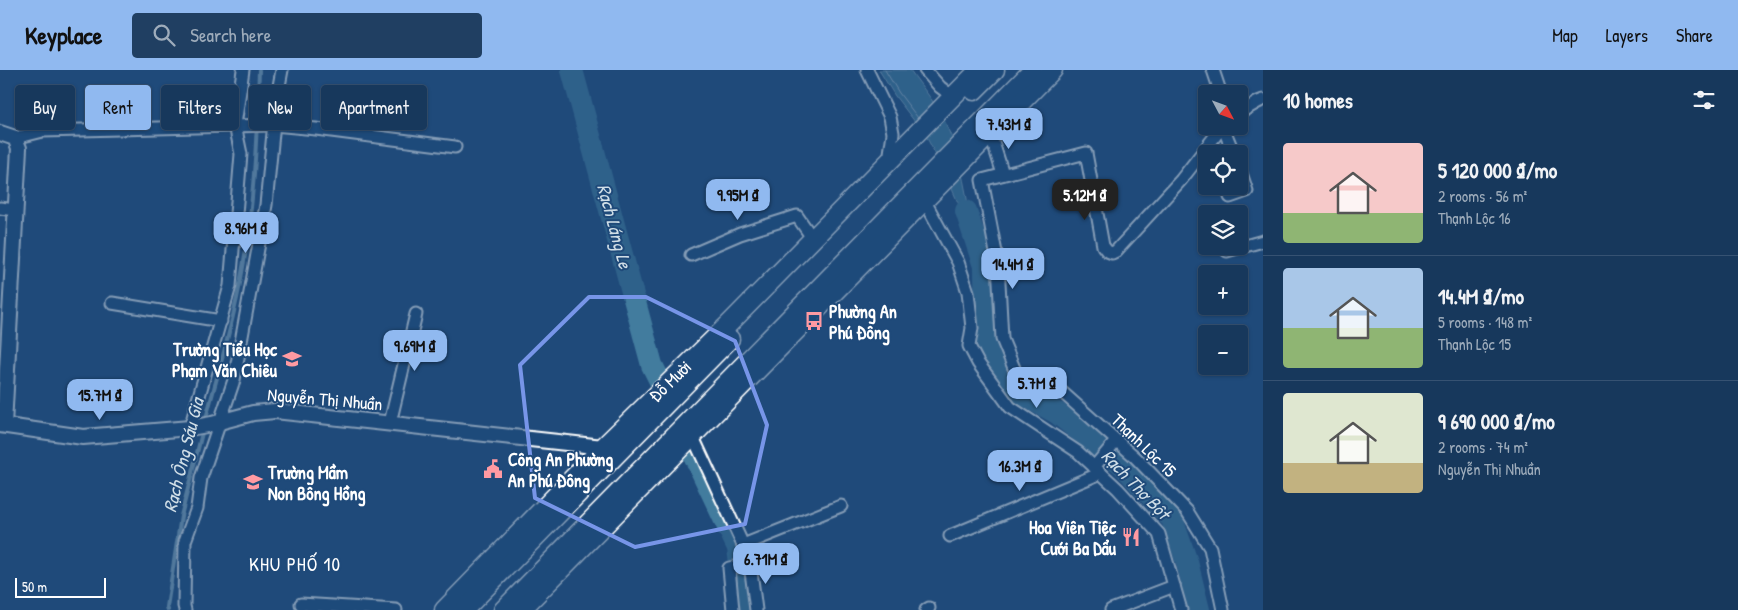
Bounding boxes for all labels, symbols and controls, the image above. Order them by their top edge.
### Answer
search box [132,13,482,58]
text: Keyplace [25,19,102,51]
icon: search [150,21,178,49]
text: Search here [190,22,271,48]
text: Map [1552,23,1578,48]
text: Layers [1606,23,1648,48]
text: Share [1676,23,1713,48]
chip: Buy [15,85,75,130]
chip: Rent [85,85,151,130]
chip: Filters [161,85,239,130]
chip: New [249,85,311,130]
chip: Apartment [321,85,427,130]
north arrow [1198,85,1248,135]
map controls [1198,85,1248,375]
text: 10 homes [1283,86,1353,115]
icon: filters [1690,86,1718,114]
pin: 7.43M ₫ [963,108,1055,150]
text: 7.43M ₫ [987,113,1031,135]
button: locate [1198,145,1248,195]
text: 5 120 000 ₫/mo [1438,156,1557,185]
icon: home [1323,163,1383,223]
pin: 9.95M ₫ [692,178,784,221]
pin: 5.12M ₫ [1039,178,1131,221]
water label: Rạch Láng Le [591,181,639,272]
text: 9.95M ₫ [717,184,759,206]
text: 5.12M ₫ [1063,184,1107,206]
text: 2 rooms · 56 m² [1438,185,1527,207]
button: layers [1198,205,1248,255]
text: Thạnh Lộc 16 [1438,207,1511,229]
pin: 8.96M ₫ [200,212,292,254]
text: 8.96M ₫ [225,217,267,239]
pin: 14.4M ₫ [967,248,1059,290]
text: 14.4M ₫ [992,253,1034,275]
button: + [1198,265,1248,315]
text: 14.4M ₫/mo [1438,282,1524,311]
icon: home [1323,288,1383,348]
place label: Phường An Phú Đông [829,299,897,346]
bus stop icon: Phường An Phú Đông [803,310,825,332]
text: 5 rooms · 148 m² [1438,311,1532,333]
button: − [1198,325,1248,375]
pin: 9.69M ₫ [369,330,461,372]
text: Thạnh Lộc 15 [1438,333,1511,355]
text: 9.69M ₫ [394,335,436,357]
place label: Trường Tiểu Học Phạm Văn Chiêu [172,337,278,383]
school or university icon: Trường Tiểu Học Phạm Văn Chiêu [281,348,303,370]
street label: Đỗ Mười [643,354,697,408]
pin: 5.7M ₫ [996,366,1078,409]
text: 5.7M ₫ [1018,372,1056,394]
pin: 15.7M ₫ [54,378,146,421]
street label: Nguyễn Thị Nhuần [266,382,384,416]
text: 15.7M ₫ [78,384,122,406]
water label: Rạch Ông Sáu Gia [156,393,210,515]
street label: Thạnh Lộc 15 [1106,407,1182,483]
text: 9 690 000 ₫/mo [1438,407,1555,436]
icon: home [1323,413,1383,473]
text: 2 rooms · 74 m² [1438,436,1528,458]
water label: Rạch Thợ Bột [1096,443,1178,527]
place label: Công An Phường An Phú Đông [508,447,613,494]
pin: 16.3M ₫ [974,450,1066,492]
text: 16.3M ₫ [998,455,1042,477]
public building icon: Công An Phường An Phú Đông [482,458,504,480]
text: Nguyễn Thị Nhuần [1438,458,1541,480]
place label: Trường Mầm Non Bông Hồng [267,460,366,507]
school or university icon: Trường Mầm Non Bông Hồng [242,471,264,493]
place label: Hoa Viên Tiệc Cưới Ba Dẩu [1029,515,1117,561]
restaurant icon: Hoa Viên Tiệc Cưới Ba Dẩu [1120,526,1142,548]
pin: 6.71M ₫ [720,542,812,585]
text: 6.71M ₫ [744,548,788,570]
district label: KHU PHỐ 10 [249,551,341,577]
scale bar [15,575,106,598]
text: 50 m [22,577,47,596]

